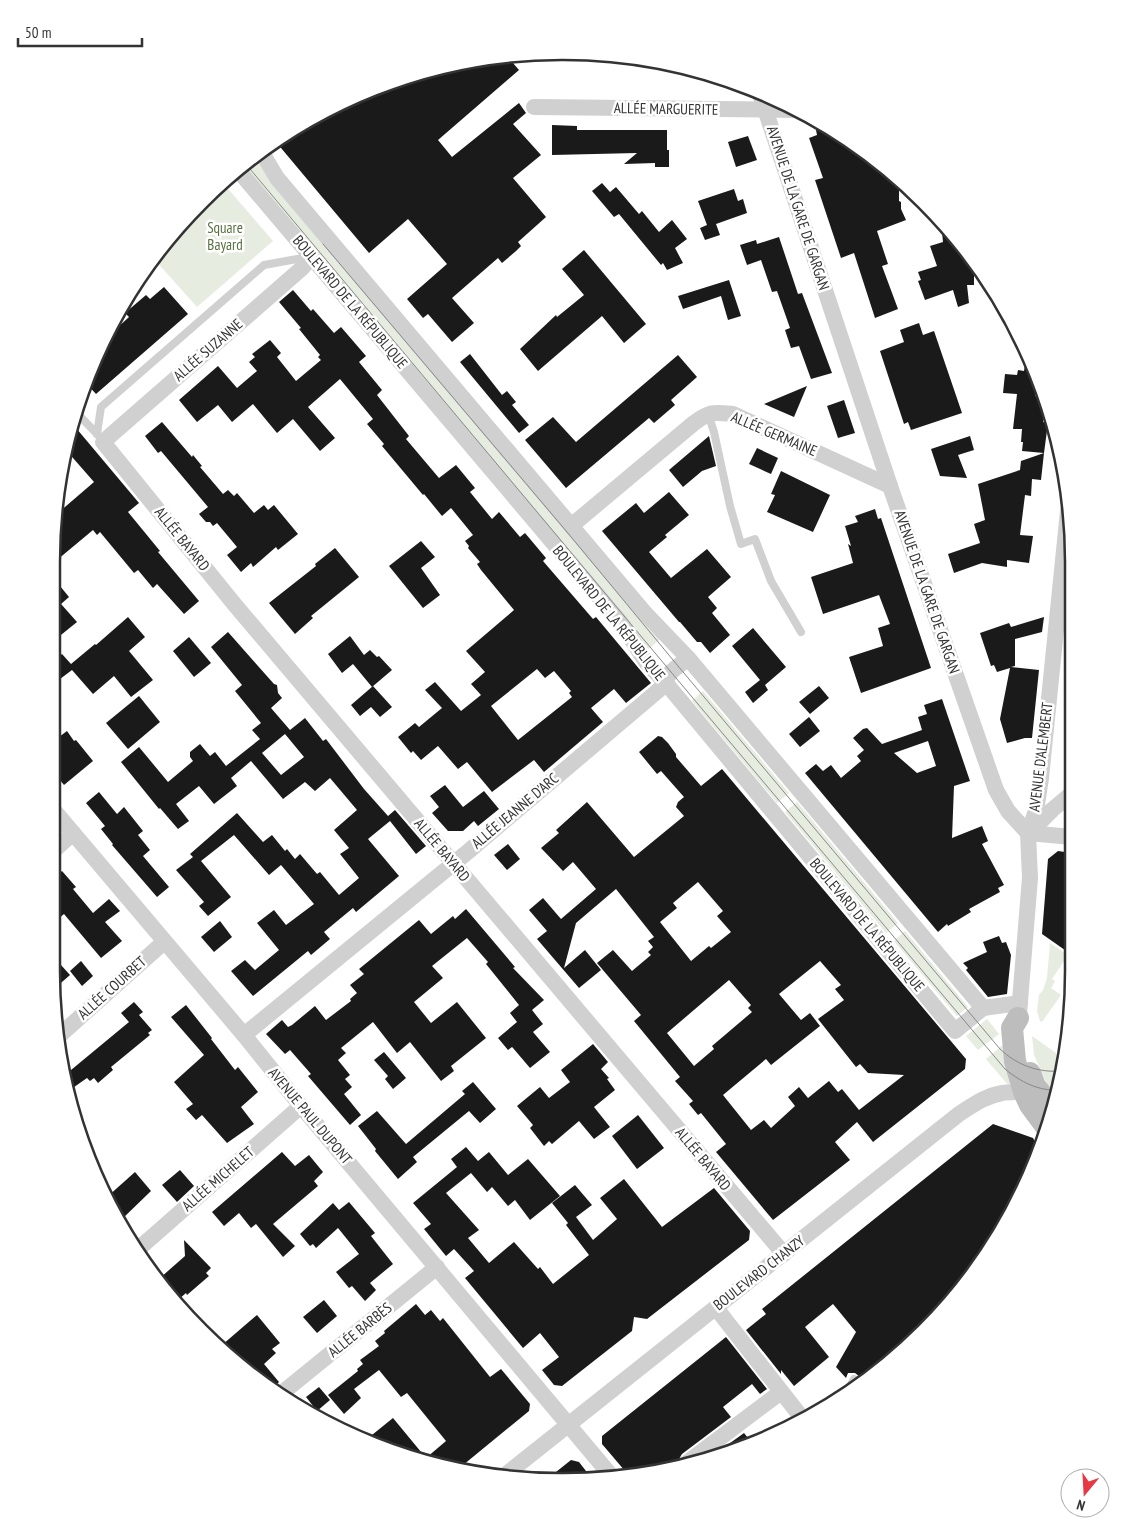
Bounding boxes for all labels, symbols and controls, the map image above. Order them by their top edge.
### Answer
scale bar [18,15,141,47]
text: 50 m [25,23,51,42]
street label: ALLÉE MARGUERITE [614,98,718,119]
street label: AVENUE DE LA GARE DE GARGAN [763,123,834,292]
park label: Square Bayard [207,218,243,254]
street label: BOULEVARD DE LA RÉPUBLIQUE [289,231,412,372]
street label: ALLÉE SUZANNE [169,314,246,385]
street label: ALLÉE GERMAINE [728,407,820,460]
street label: ALLÉE BAYARD [151,503,214,575]
street label: AVENUE DE LA GARE DE GARGAN [891,508,964,676]
street label: BOULEVARD DE LA RÉPUBLIQUE [549,541,670,684]
street label: AVENUE D'ALEMBERT [1024,701,1057,813]
street label: ALLÉE JEANNE D'ARC [467,769,562,853]
street label: ALLÉE BAYARD [410,814,474,885]
street label: BOULEVARD DE LA RÉPUBLIQUE [806,854,929,995]
street label: ALLÉE COURBET [74,952,150,1023]
street label: AVENUE PAUL DUPONT [264,1063,357,1168]
street label: ALLÉE BAYARD [671,1123,735,1194]
street label: ALLÉE MICHELET [178,1142,258,1215]
street label: BOULEVARD CHANZY [709,1231,808,1314]
street label: ALLÉE BARBÈS [324,1298,396,1361]
north arrow [1060,1468,1110,1518]
text: N [1075,1496,1087,1515]

